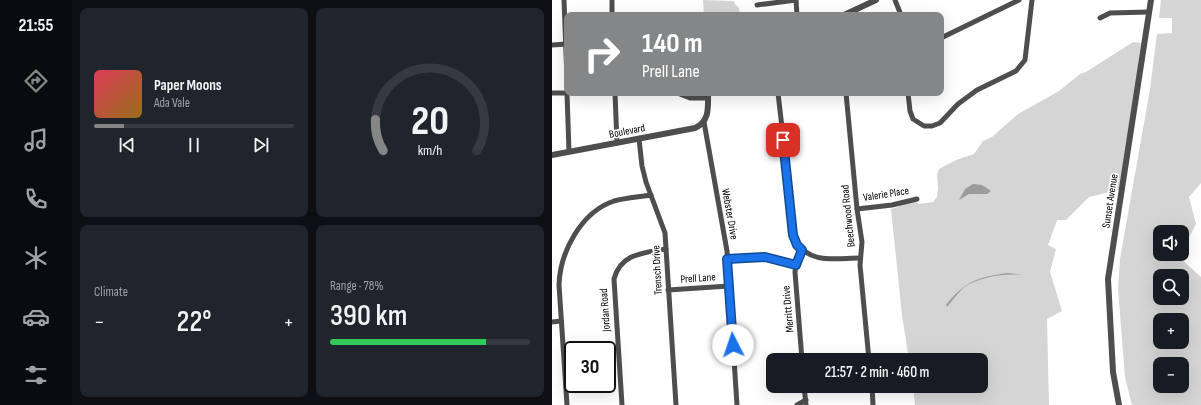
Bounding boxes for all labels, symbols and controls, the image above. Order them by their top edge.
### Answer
text: 21:55 [19,15,53,36]
text: 140 m [642,27,703,60]
icon: right [576,28,628,80]
text: Prell Lane [642,61,700,82]
icon: directions [22,67,50,95]
text: Paper Moons [154,76,222,95]
text: Ada Vale [154,95,190,111]
text: 20 [411,96,449,145]
street label: Boulevard [608,121,646,141]
pin [766,123,800,157]
icon: music [22,126,50,154]
icon: arrive [772,129,794,151]
icon: previous [116,134,138,156]
icon: pause [183,134,205,156]
icon: next [250,134,272,156]
text: km/h [418,141,442,158]
street label: Sunset Avenue [1099,173,1121,229]
street label: Beechwood Road [838,184,858,248]
street label: Valerie Place [862,184,910,204]
icon: phone [22,185,50,213]
street label: Webster Drive [719,187,741,241]
map controls [1153,225,1189,393]
button: sound [1153,225,1189,261]
icon: climate [22,244,50,272]
street label: Trensch Drive [649,245,665,295]
button: search [1153,269,1189,305]
street label: Prell Lane [680,270,716,286]
text: Range · 78% [330,278,384,294]
text: Climate [94,284,128,300]
street label: Merritt Drive [779,285,797,333]
street label: Jordan Road [597,287,613,333]
text: 390 km [330,298,407,334]
icon: car [22,303,50,331]
text: 22° [177,304,211,340]
text: − [94,309,105,336]
text: + [283,309,294,336]
button: + [1153,313,1189,349]
position arrow [712,324,754,366]
speed limit sign: 30 [564,341,616,393]
button: − [1153,357,1189,393]
icon: filters [22,361,50,389]
text: 21:57 · 2 min · 460 m [825,363,929,382]

